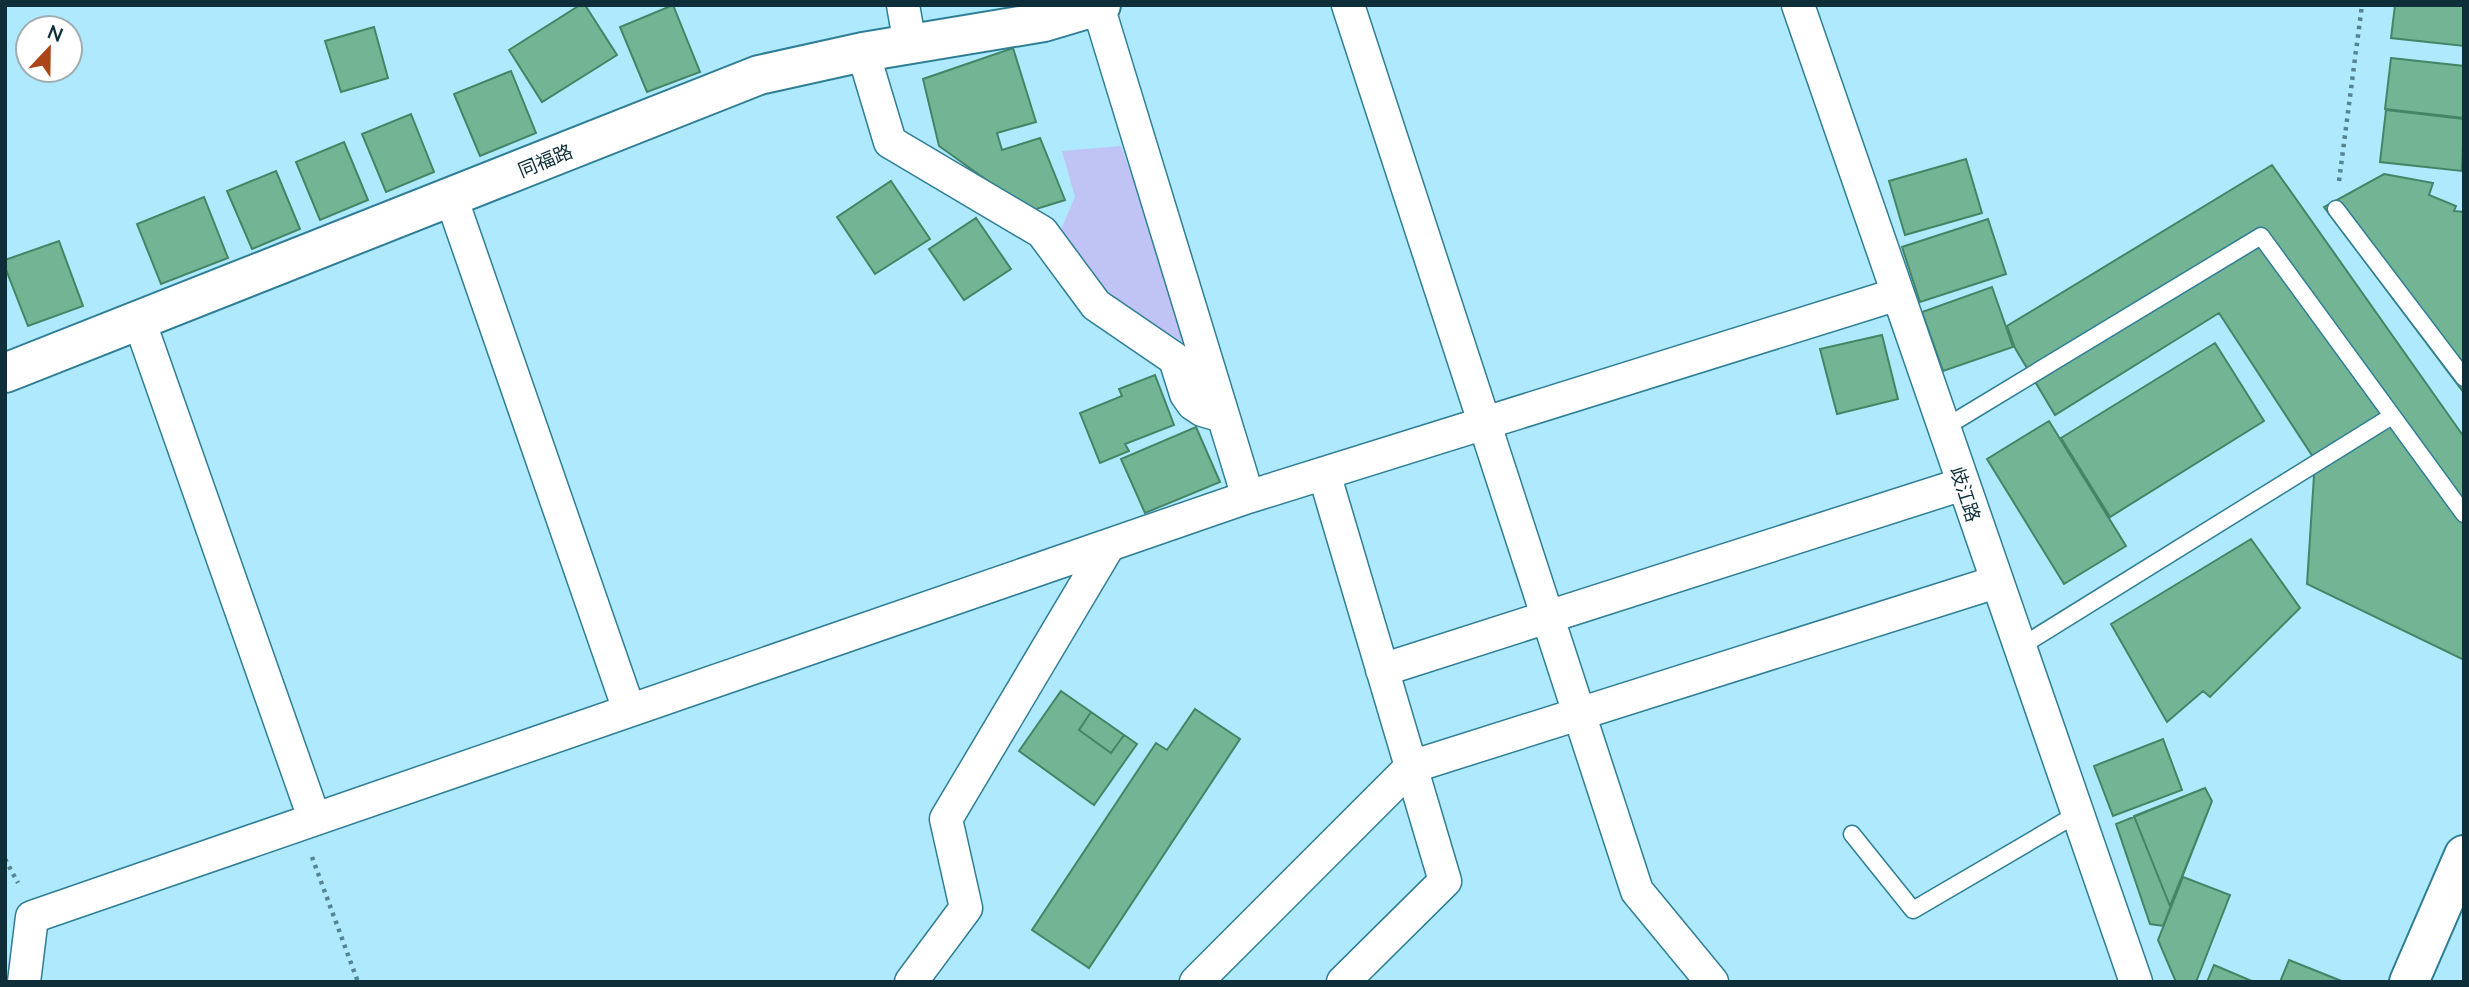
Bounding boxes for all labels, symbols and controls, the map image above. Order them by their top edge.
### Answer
north arrow [14,14,84,84]
text: N [44,19,67,46]
street label: 同福路 [514,139,576,181]
street label: 歧江路 [1946,463,1986,525]

